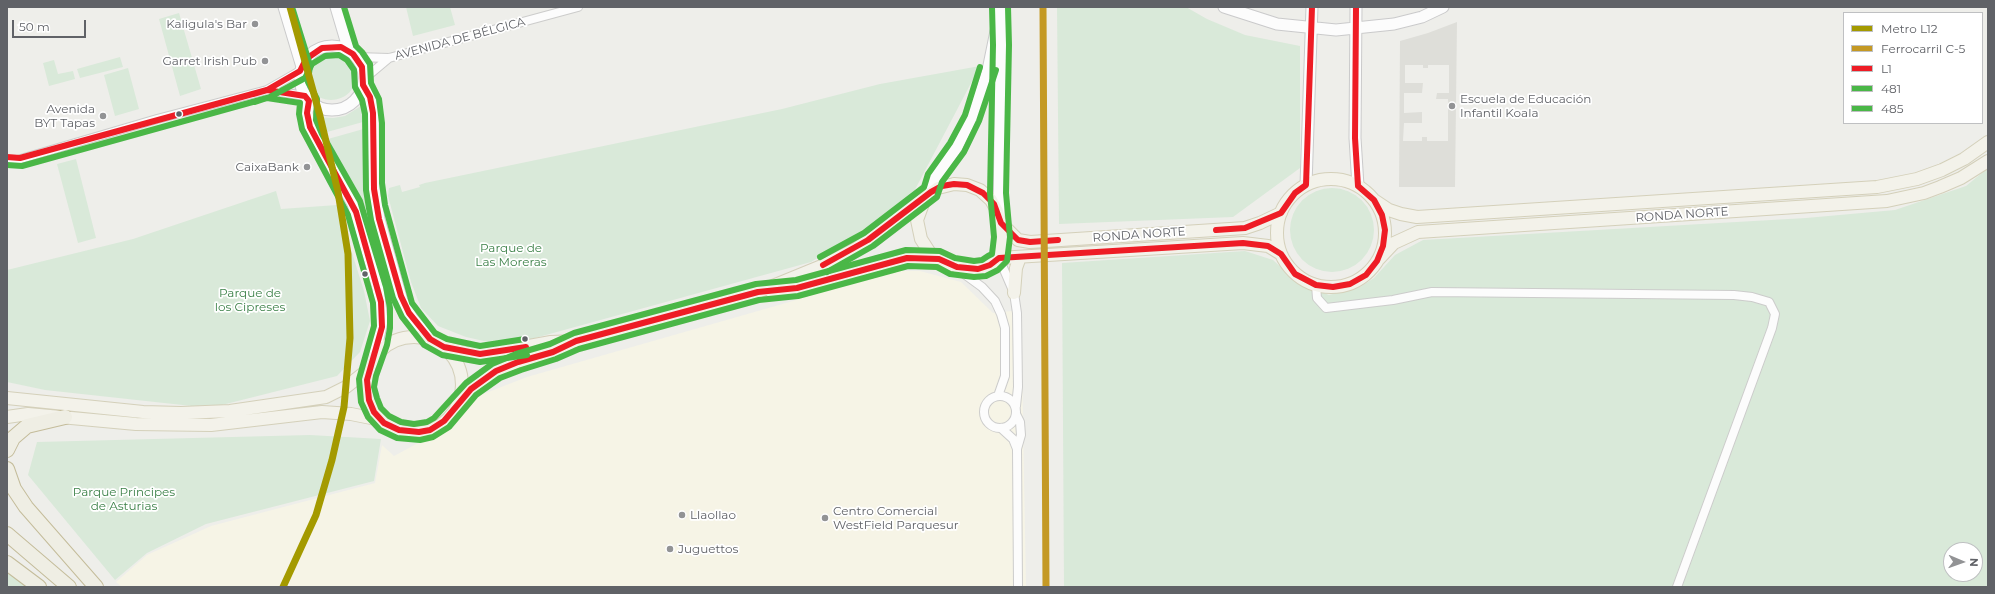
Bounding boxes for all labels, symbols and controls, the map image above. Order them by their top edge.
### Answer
scale bar [14,12,88,38]
legend [1843,12,1983,124]
street label: AVENIDA DE BÉLGICA [393,15,527,63]
place label: Kaligula's Bar [166,17,247,31]
text: 50 m [19,19,50,34]
marker: Kaligula's Bar [250,19,260,29]
text: Metro L12 [1881,21,1938,36]
text: Ferrocarril C-5 [1881,41,1965,56]
place label: Garret Irish Pub [163,54,257,68]
marker: Garret Irish Pub [260,56,270,66]
text: L1 [1881,61,1892,76]
text: 481 [1881,81,1901,96]
place label: Escuela de Educación Infantil Koala [1460,92,1591,120]
marker: Escuela de Educación Infantil Koala [1447,101,1457,111]
text: 485 [1881,101,1904,116]
place label: Avenida BYT Tapas [34,102,95,130]
unlabelled marker [174,109,184,119]
marker: Avenida BYT Tapas [98,111,108,121]
place label: CaixaBank [235,160,299,174]
marker: CaixaBank [302,162,312,172]
street label: RONDA NORTE [1635,205,1729,225]
street label: RONDA NORTE [1092,225,1186,245]
park label: Parque de Las Moreras [475,241,547,269]
unlabelled marker [360,269,370,279]
park label: Parque de los Cipreses [215,286,285,314]
unlabelled marker [520,334,530,344]
park label: Parque Príncipes de Asturias [73,485,175,513]
place label: Centro Comercial WestField Parquesur [833,504,959,532]
place label: Llaollao [690,508,736,522]
marker: Llaollao [677,510,687,520]
marker: Centro Comercial WestField Parquesur [820,513,830,523]
place label: Juguettos [678,542,738,556]
north arrow [1943,542,1983,582]
marker: Juguettos [665,544,675,554]
text: N [1967,558,1981,567]

